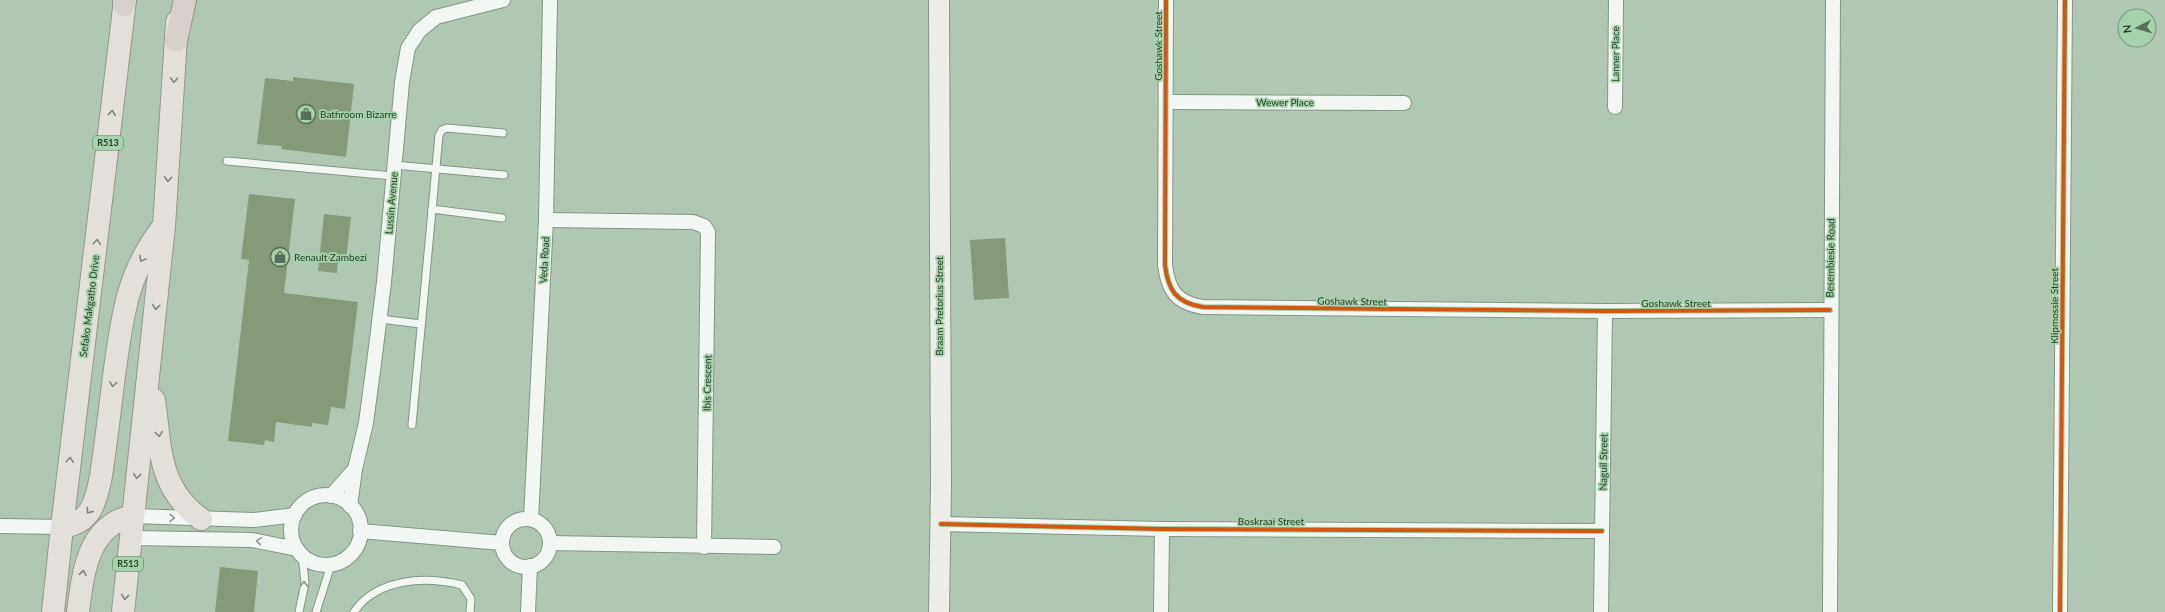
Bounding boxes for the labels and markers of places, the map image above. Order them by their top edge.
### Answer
shop icon: Bathroom Bizarre [295,103,317,125]
place label: Bathroom Bizarre [320,108,397,120]
shop icon: Renault Zambezi [269,246,291,268]
place label: Renault Zambezi [294,251,367,263]

